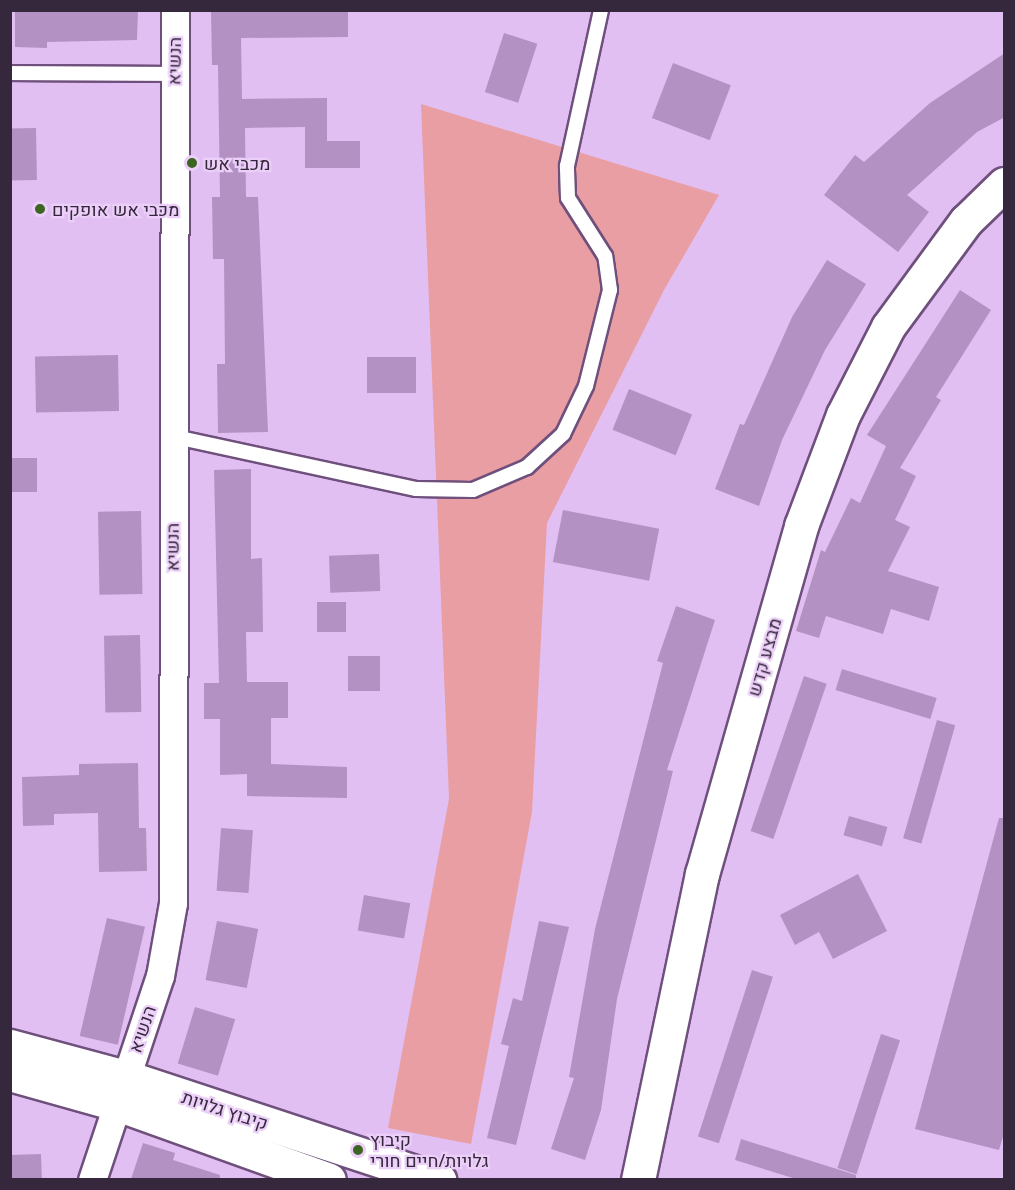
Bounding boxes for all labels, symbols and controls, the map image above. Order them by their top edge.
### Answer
street label: הנשיא [163,37,185,85]
place label: מכבי אש [204,152,271,174]
marker: מכבי אש [185,156,199,170]
place label: מכבי אש אופקים [52,198,179,220]
marker: מכבי אש אופקים [33,202,47,216]
street label: הנשיא [161,523,183,571]
street label: מבצע קדש [742,615,786,699]
street label: הנשיא [124,1003,160,1055]
street label: קיבוץ גלויות [179,1086,271,1134]
place label: קיבוץ גלויות/חיים חורי [370,1129,489,1172]
marker: קיבוץ גלויות/חיים חורי [351,1143,365,1157]

